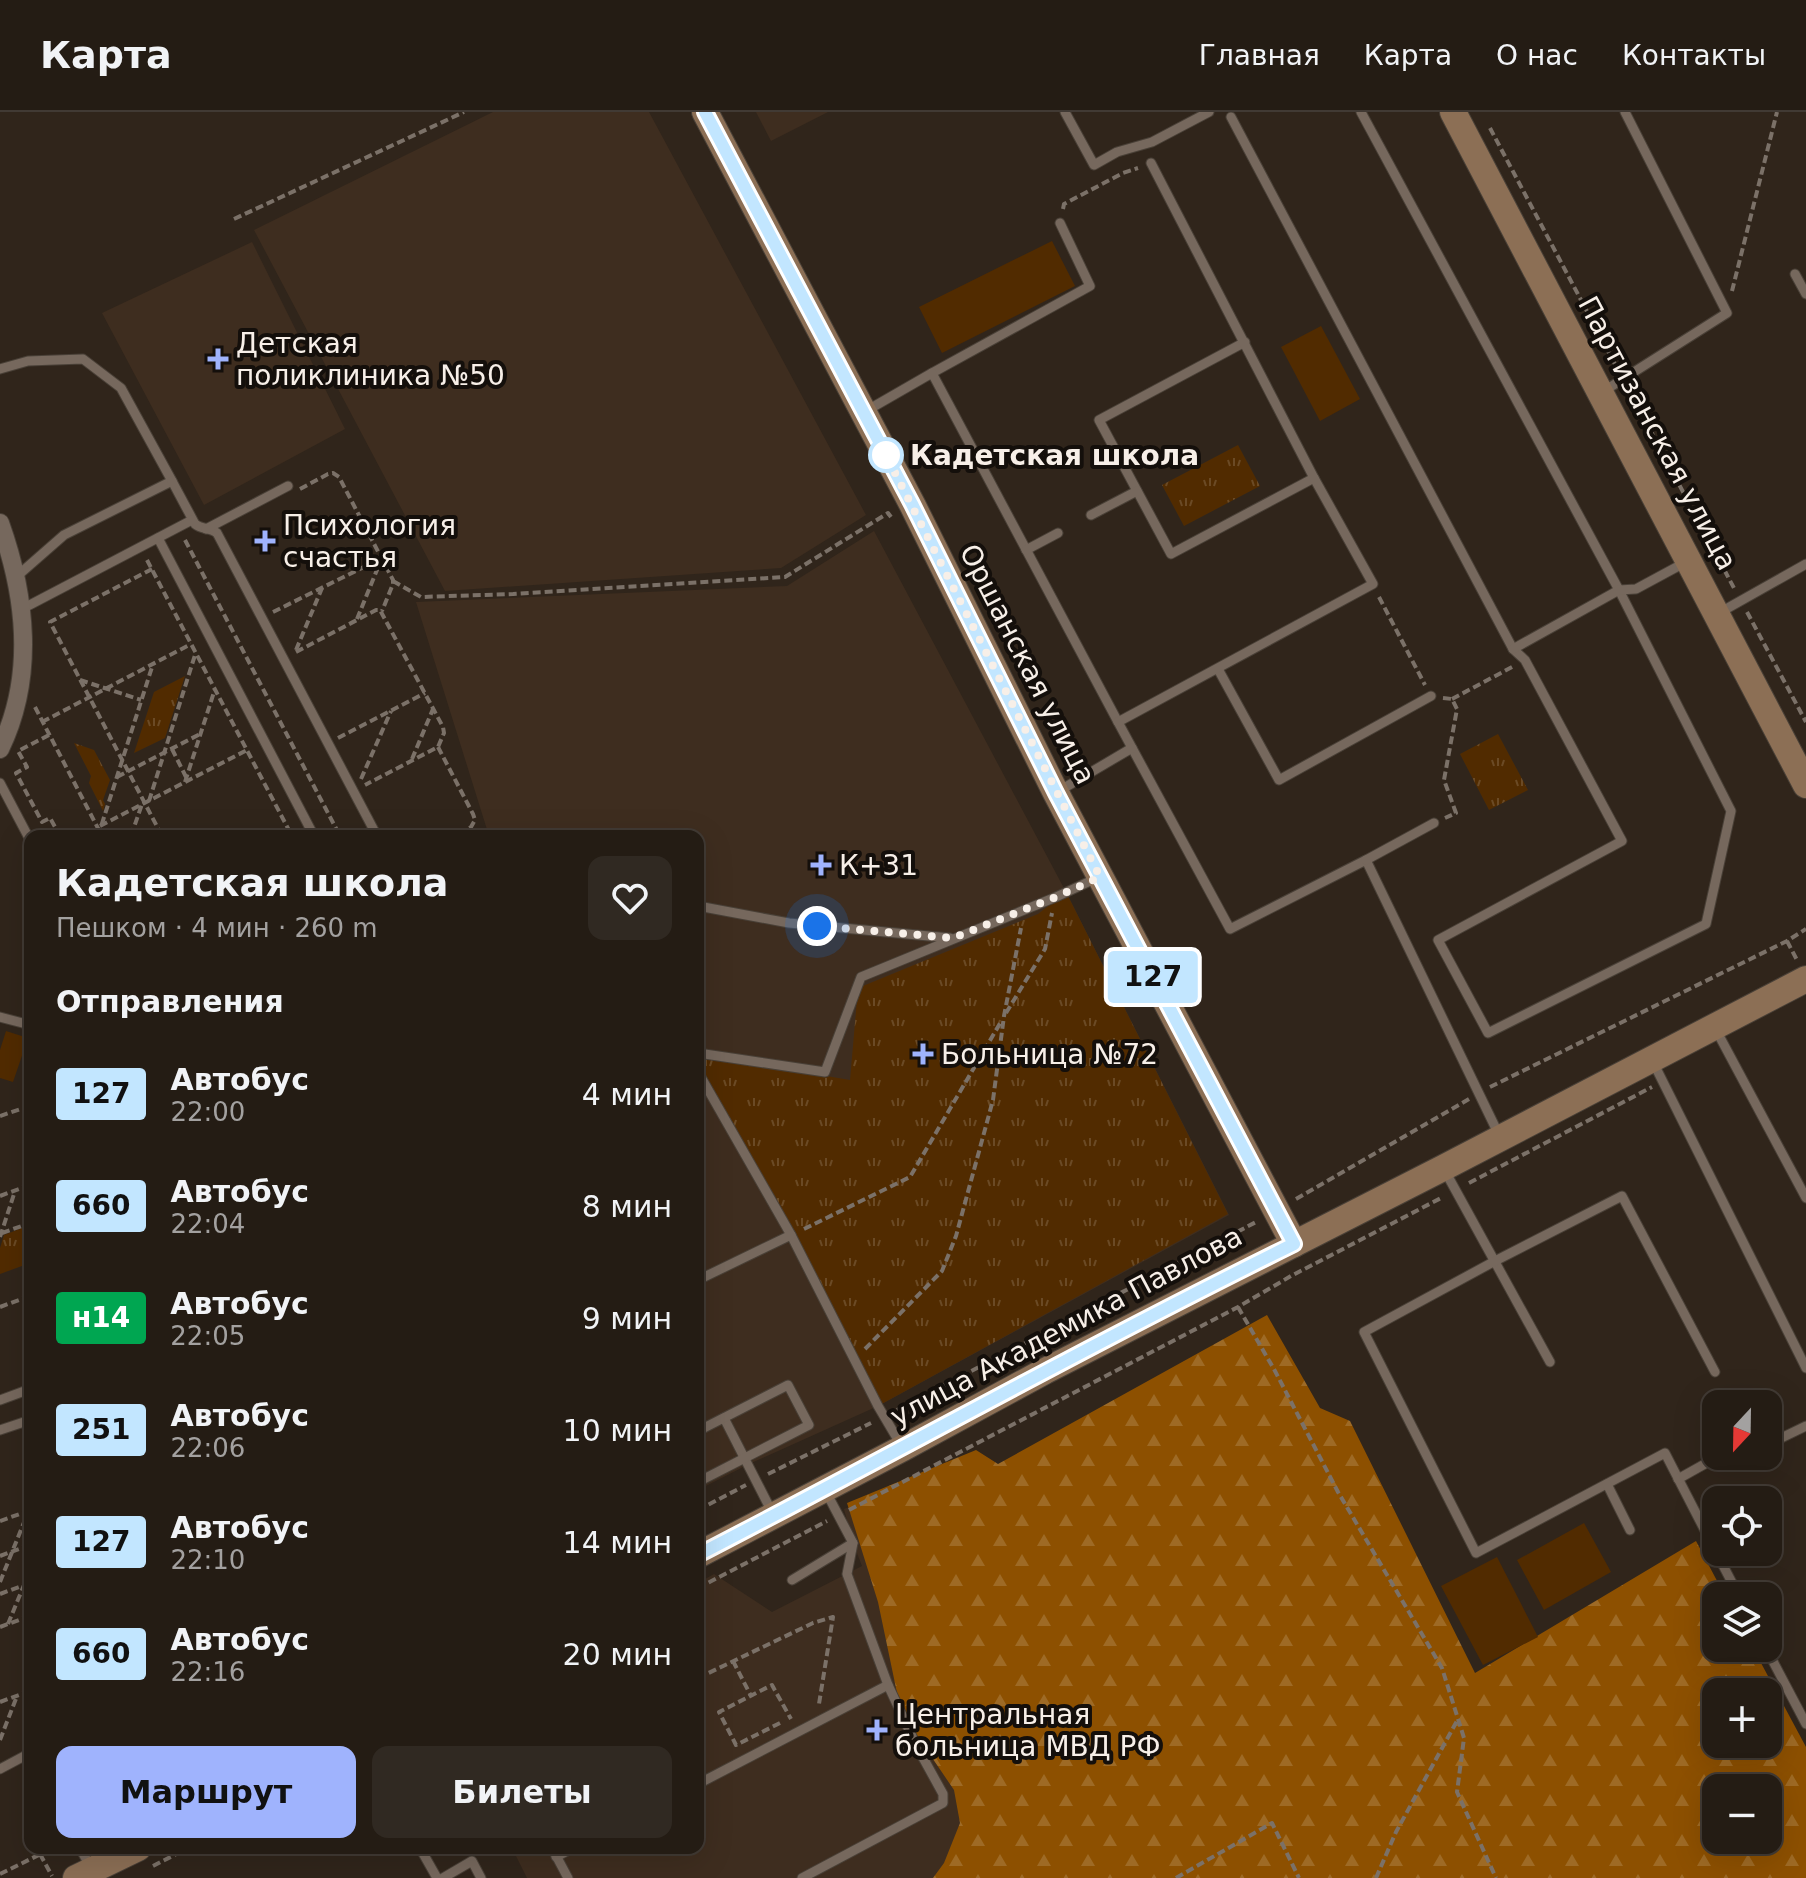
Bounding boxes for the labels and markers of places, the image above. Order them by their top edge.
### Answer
place label: Детская поликлиника №50 [236,327,505,392]
marker: Детская поликлиника №50 [207,348,229,370]
marker: Кадетская школа [869,438,903,472]
place label: Кадетская школа [910,439,1199,472]
place label: Психология счастья [283,509,456,574]
marker: Психология счастья [254,530,276,552]
place label: К+31 [839,849,918,882]
marker: К+31 [810,854,832,876]
place label: Больница №72 [941,1038,1158,1071]
marker: Больница №72 [912,1043,934,1065]
place label: Центральная больница МВД РФ [895,1698,1161,1763]
marker: Центральная больница МВД РФ [866,1719,888,1741]

